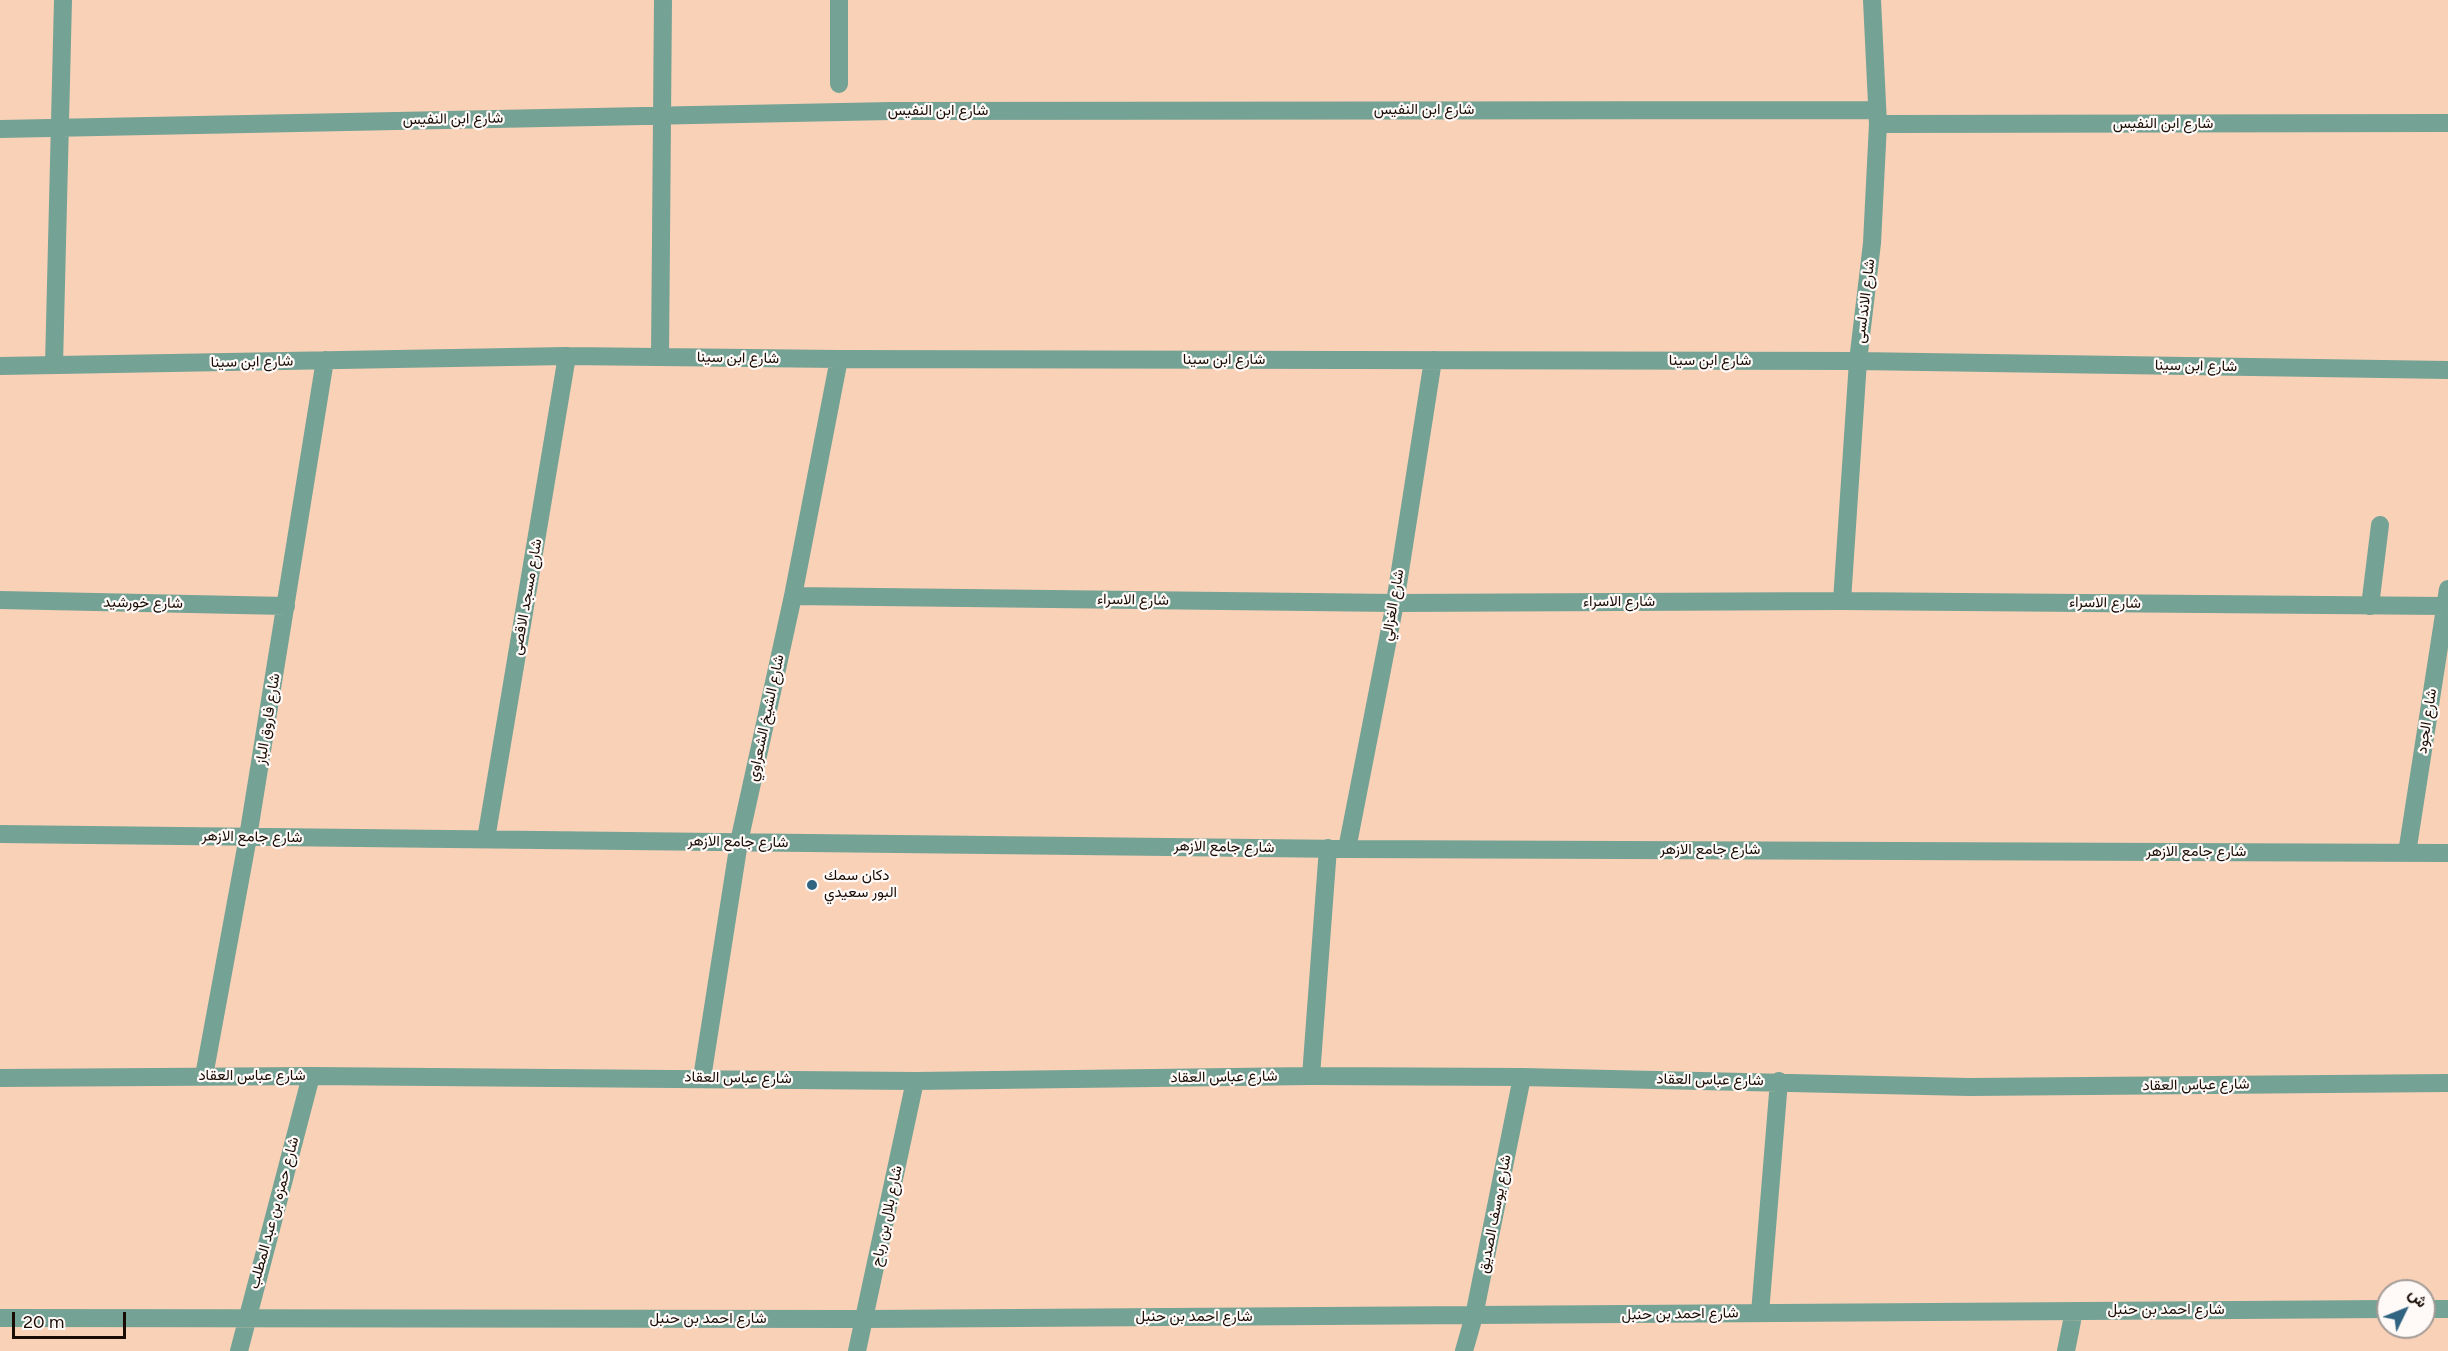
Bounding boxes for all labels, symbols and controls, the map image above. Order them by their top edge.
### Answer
street label: شارع ابن النفيس [1374,101,1474,119]
street label: شارع ابن النفيس [888,102,988,120]
street label: شارع ابن النفيس [403,109,503,129]
street label: شارع ابن النفيس [2113,115,2213,133]
street label: شارع الاندلسى [1851,258,1879,344]
street label: شارع ابن سينا [697,348,779,368]
street label: شارع ابن سينا [1183,351,1265,369]
street label: شارع ابن سينا [211,352,293,372]
street label: شارع ابن سينا [1669,352,1751,370]
street label: شارع ابن سينا [2155,356,2237,376]
street label: شارع مسجد الاقصى [508,537,546,657]
street label: شارع الغزالي [1378,568,1408,642]
street label: شارع الاسراء [1097,590,1169,610]
street label: شارع خورشيد [103,593,183,613]
street label: شارع الاسراء [1583,593,1655,611]
street label: شارع الاسراء [2069,593,2141,613]
street label: شارع الشيخ الشعراوي [744,653,788,783]
street label: شارع فاروق الباز [252,672,284,766]
street label: شارع الجود [2413,687,2441,755]
street label: شارع جامع الازهر [201,827,303,847]
street label: شارع جامع الازهر [687,832,789,852]
street label: شارع جامع الازهر [1173,837,1275,857]
street label: شارع جامع الازهر [1660,841,1760,859]
street label: شارع جامع الازهر [2146,843,2246,861]
place label: دكان سمك البور سعيدي [824,867,897,902]
marker: دكان سمك البور سعيدي [805,878,819,892]
street label: شارع عباس العقاد [198,1067,306,1085]
street label: شارع عباس العقاد [1170,1067,1278,1087]
street label: شارع عباس العقاد [684,1068,792,1088]
street label: شارع عباس العقاد [1656,1070,1764,1090]
street label: شارع عباس العقاد [2142,1075,2250,1095]
street label: شارع حمزه بن عبد المطلب [245,1135,303,1291]
street label: شارع يوسف الصديق [1475,1153,1515,1275]
street label: شارع بلال بن رباح [868,1164,906,1268]
north arrow [2376,1279,2436,1339]
text: ش [2405,1284,2432,1311]
scale bar [15,1300,129,1338]
street label: شارع احمد بن حنبل [2108,1301,2224,1319]
street label: شارع احمد بن حنبل [1621,1304,1739,1324]
street label: شارع احمد بن حنبل [1136,1308,1252,1326]
street label: شارع احمد بن حنبل [650,1310,766,1328]
text: 20 m [23,1311,64,1333]

